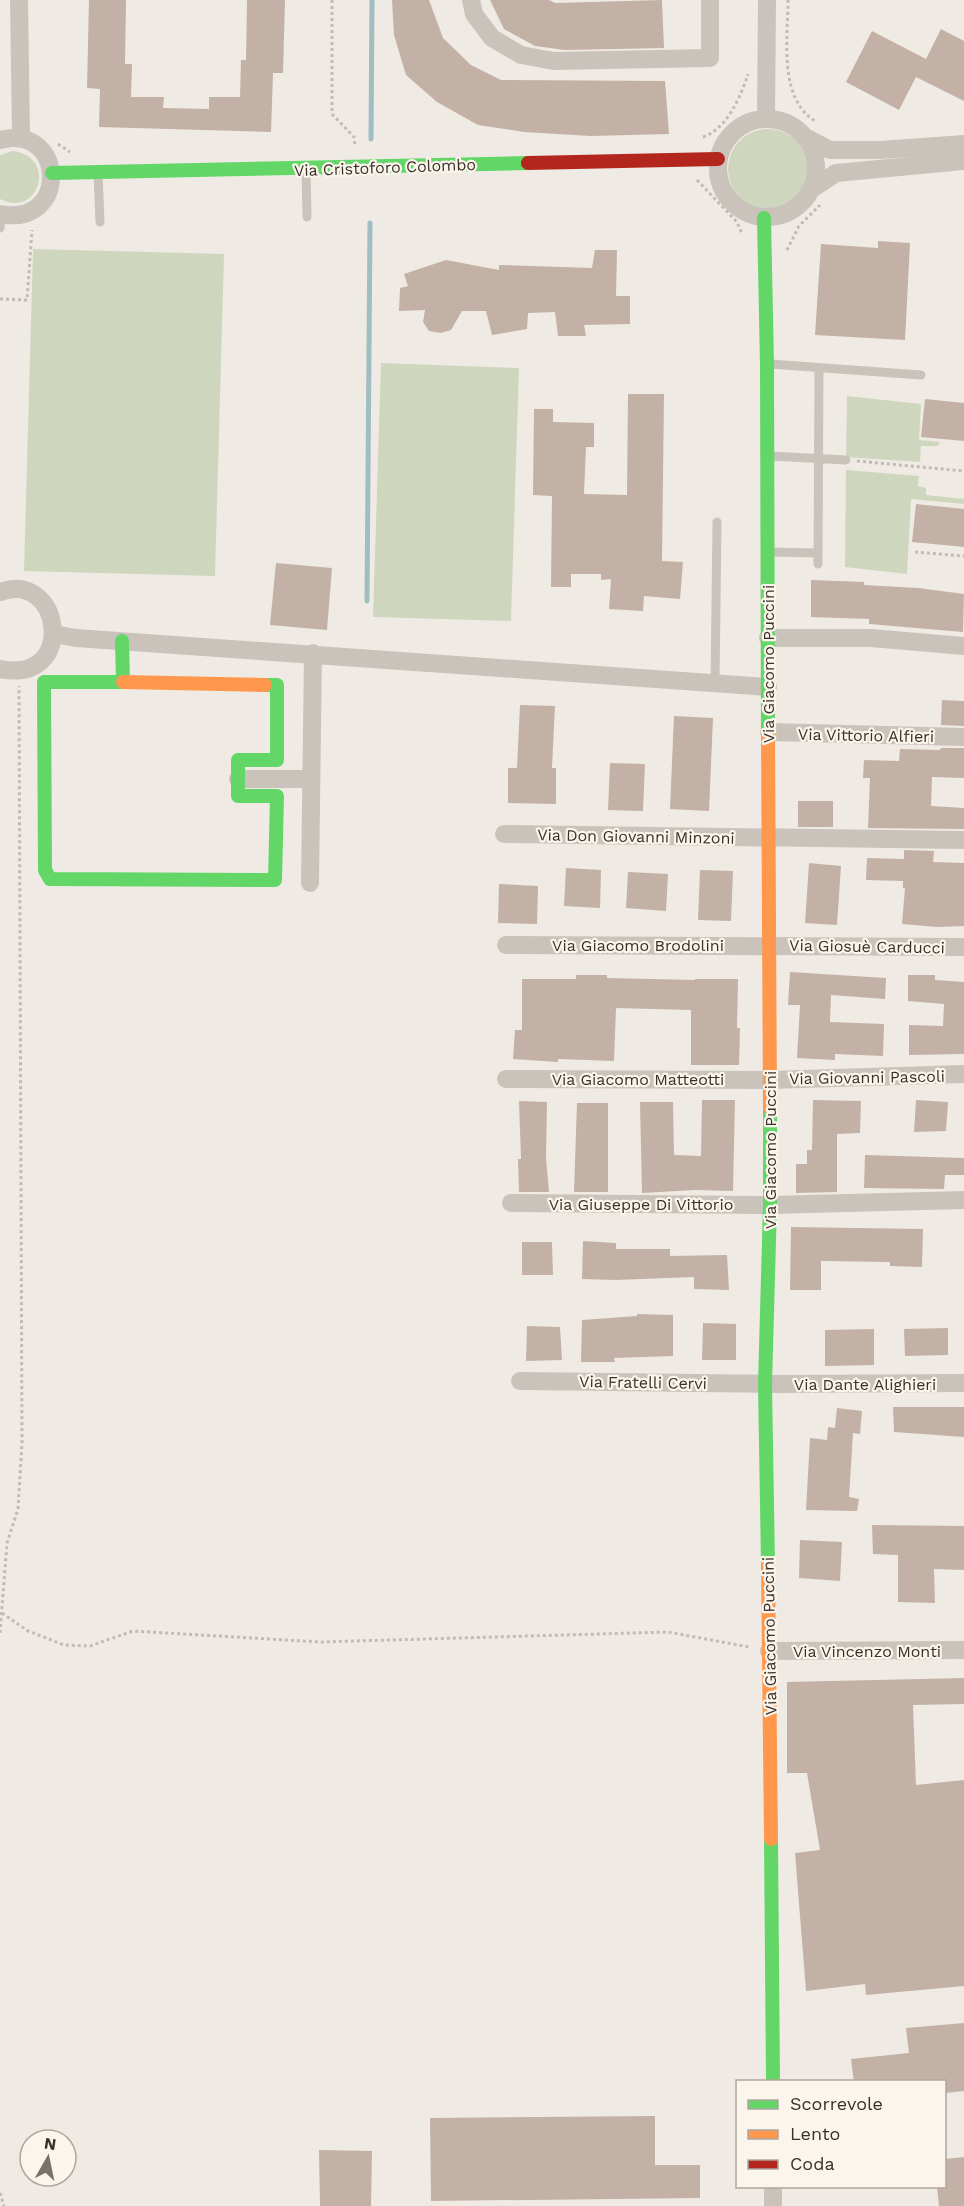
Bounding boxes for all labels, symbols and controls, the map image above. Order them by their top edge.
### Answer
street label: Via Cristoforo Colombo [294,155,476,180]
street label: Via Giacomo Puccini [759,585,778,743]
street label: Via Vittorio Alfieri [798,725,934,746]
street label: Via Don Giovanni Minzoni [537,825,735,848]
street label: Via Giacomo Brodolini [552,936,724,955]
street label: Via Giosuè Carducci [789,936,945,957]
street label: Via Giovanni Pascoli [789,1067,945,1088]
street label: Via Giacomo Matteotti [552,1070,724,1089]
street label: Via Giacomo Puccini [761,1071,780,1229]
street label: Via Giuseppe Di Vittorio [549,1195,733,1214]
street label: Via Fratelli Cervi [579,1372,707,1393]
street label: Via Dante Alighieri [794,1375,936,1394]
street label: Via Giacomo Puccini [759,1557,780,1715]
street label: Via Vincenzo Monti [793,1642,941,1661]
legend [736,2080,946,2188]
text: Scorrevole [790,2093,883,2114]
text: Lento [790,2123,840,2144]
north arrow [18,2128,78,2188]
text: N [43,2133,58,2154]
text: Coda [790,2153,835,2174]

